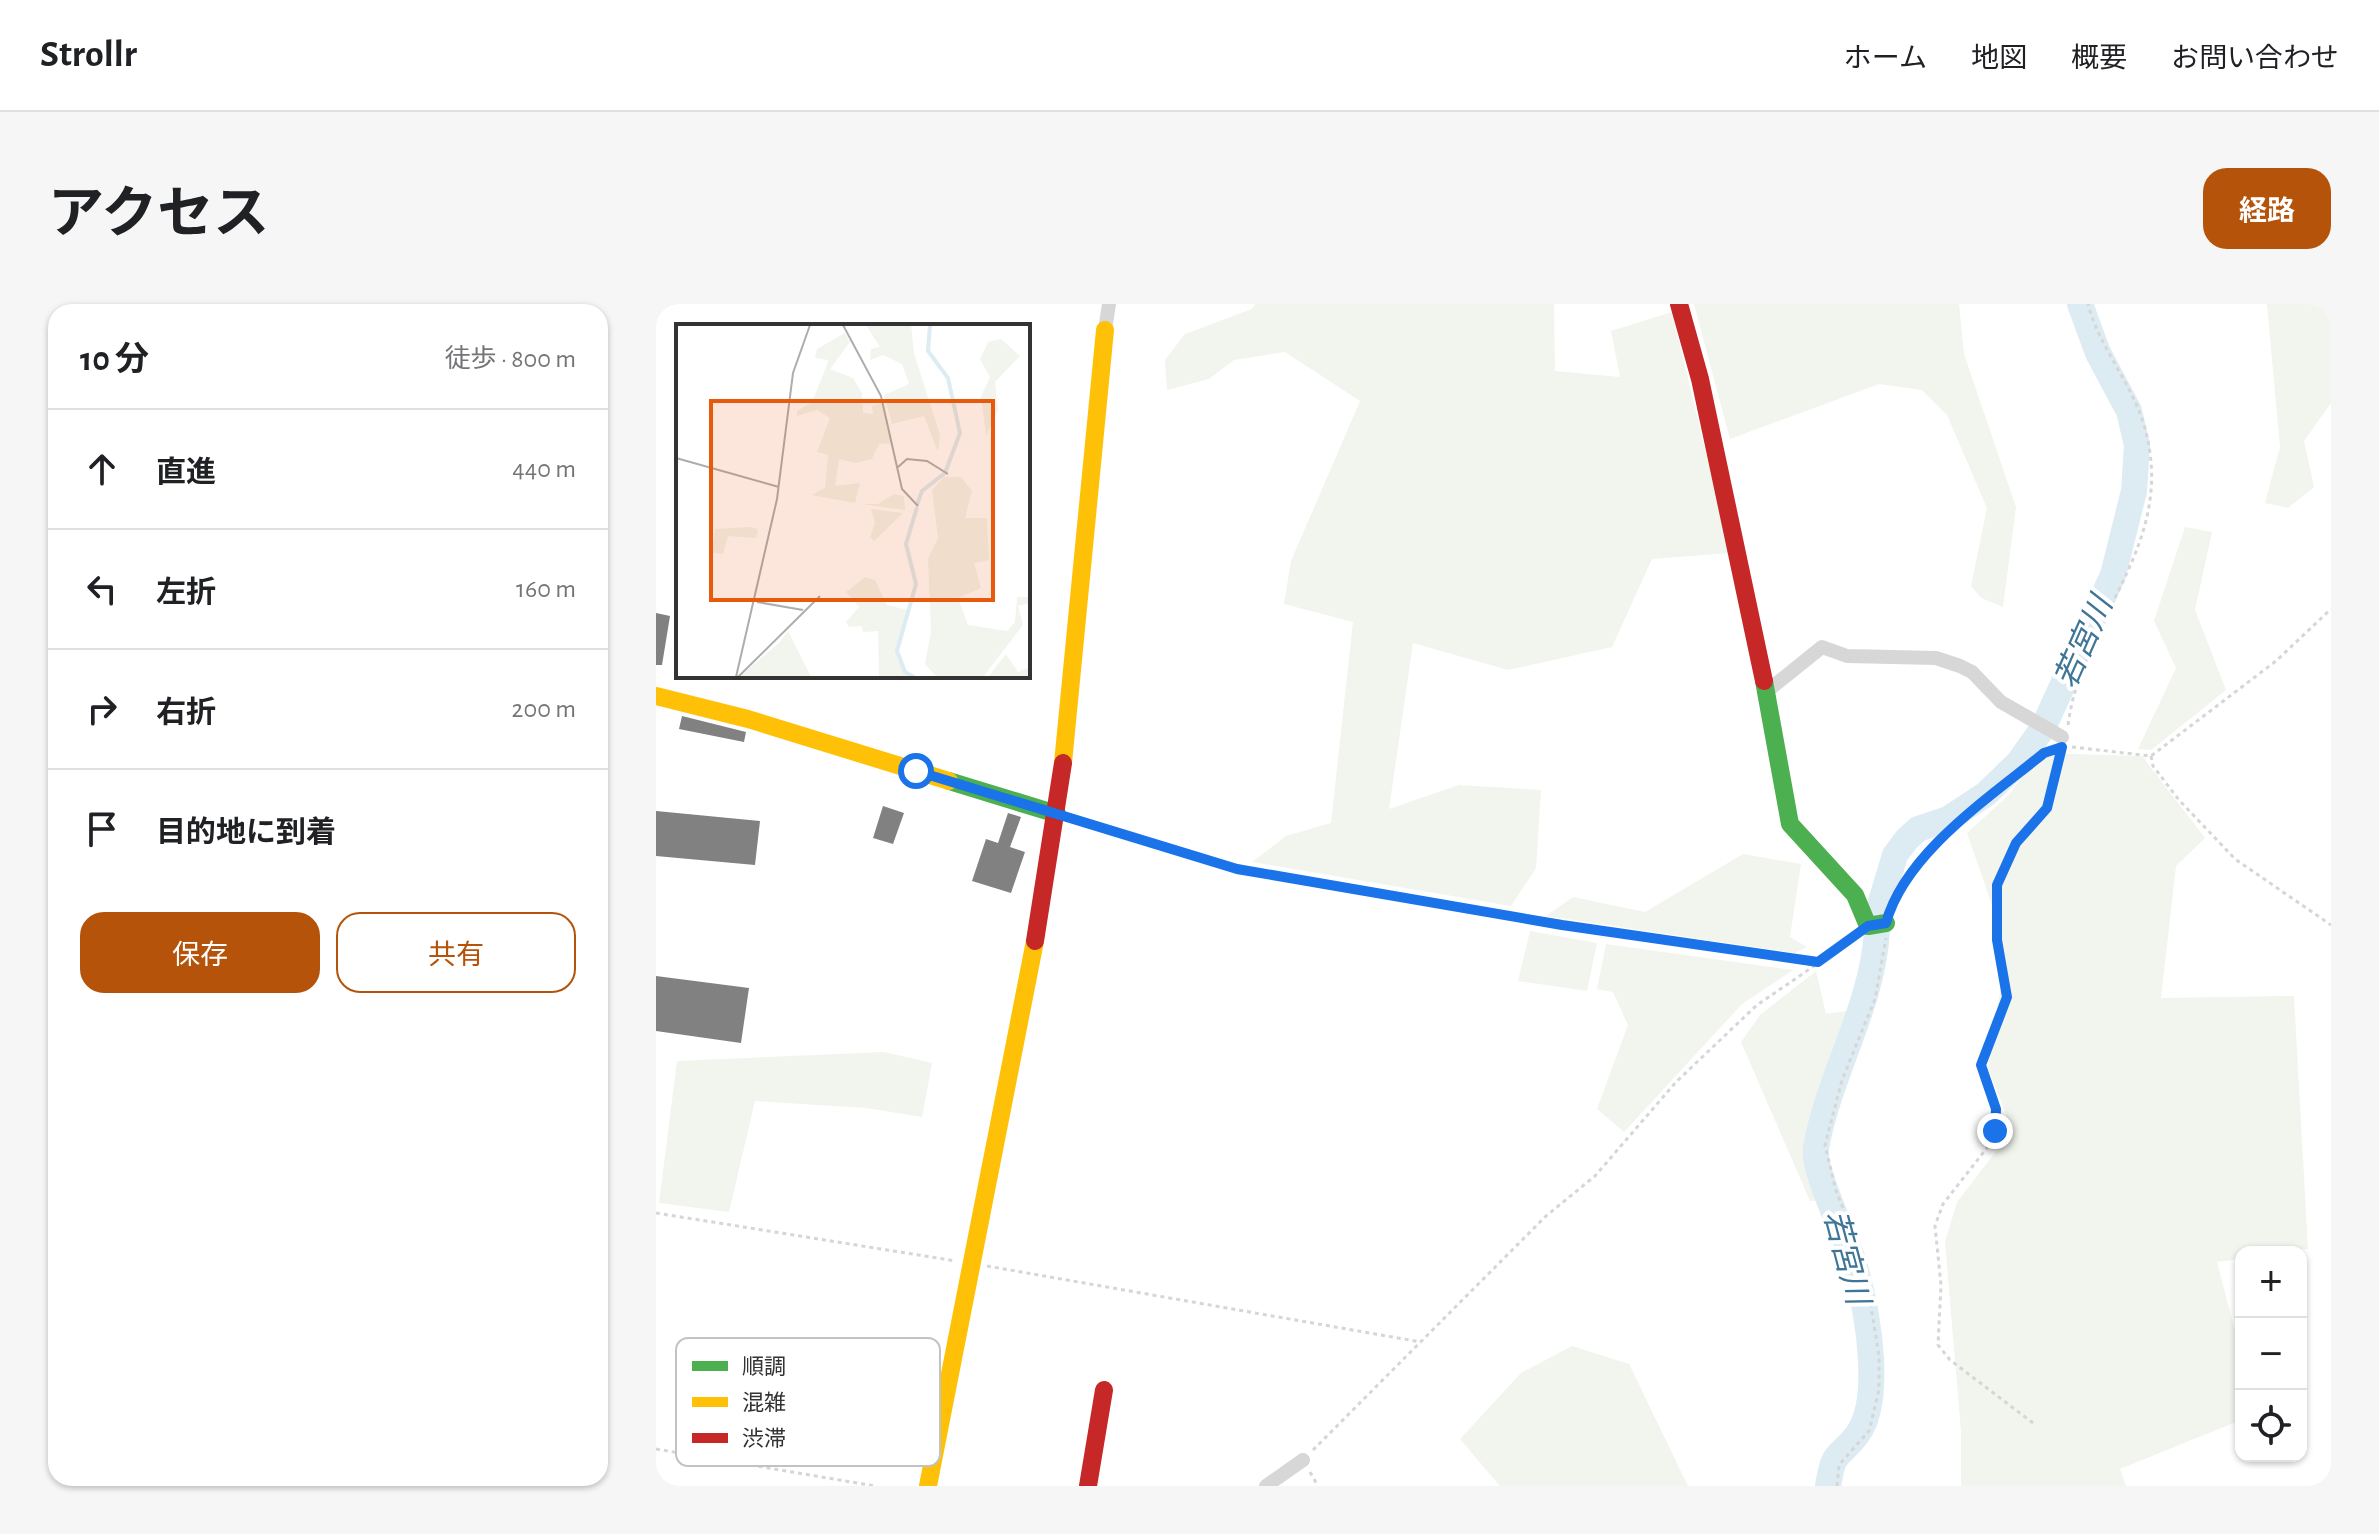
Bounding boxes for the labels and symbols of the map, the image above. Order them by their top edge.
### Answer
inset map [676,324,1030,678]
water label: 若宮川 [2049,589,2119,693]
route start [898,753,934,789]
route end [1977,1113,2013,1149]
water label: 若宮川 [1818,1206,1876,1311]
legend [676,1338,940,1466]
text: 順調 [742,1356,786,1378]
text: 混雑 [742,1391,786,1414]
text: 渋滞 [742,1427,786,1450]

